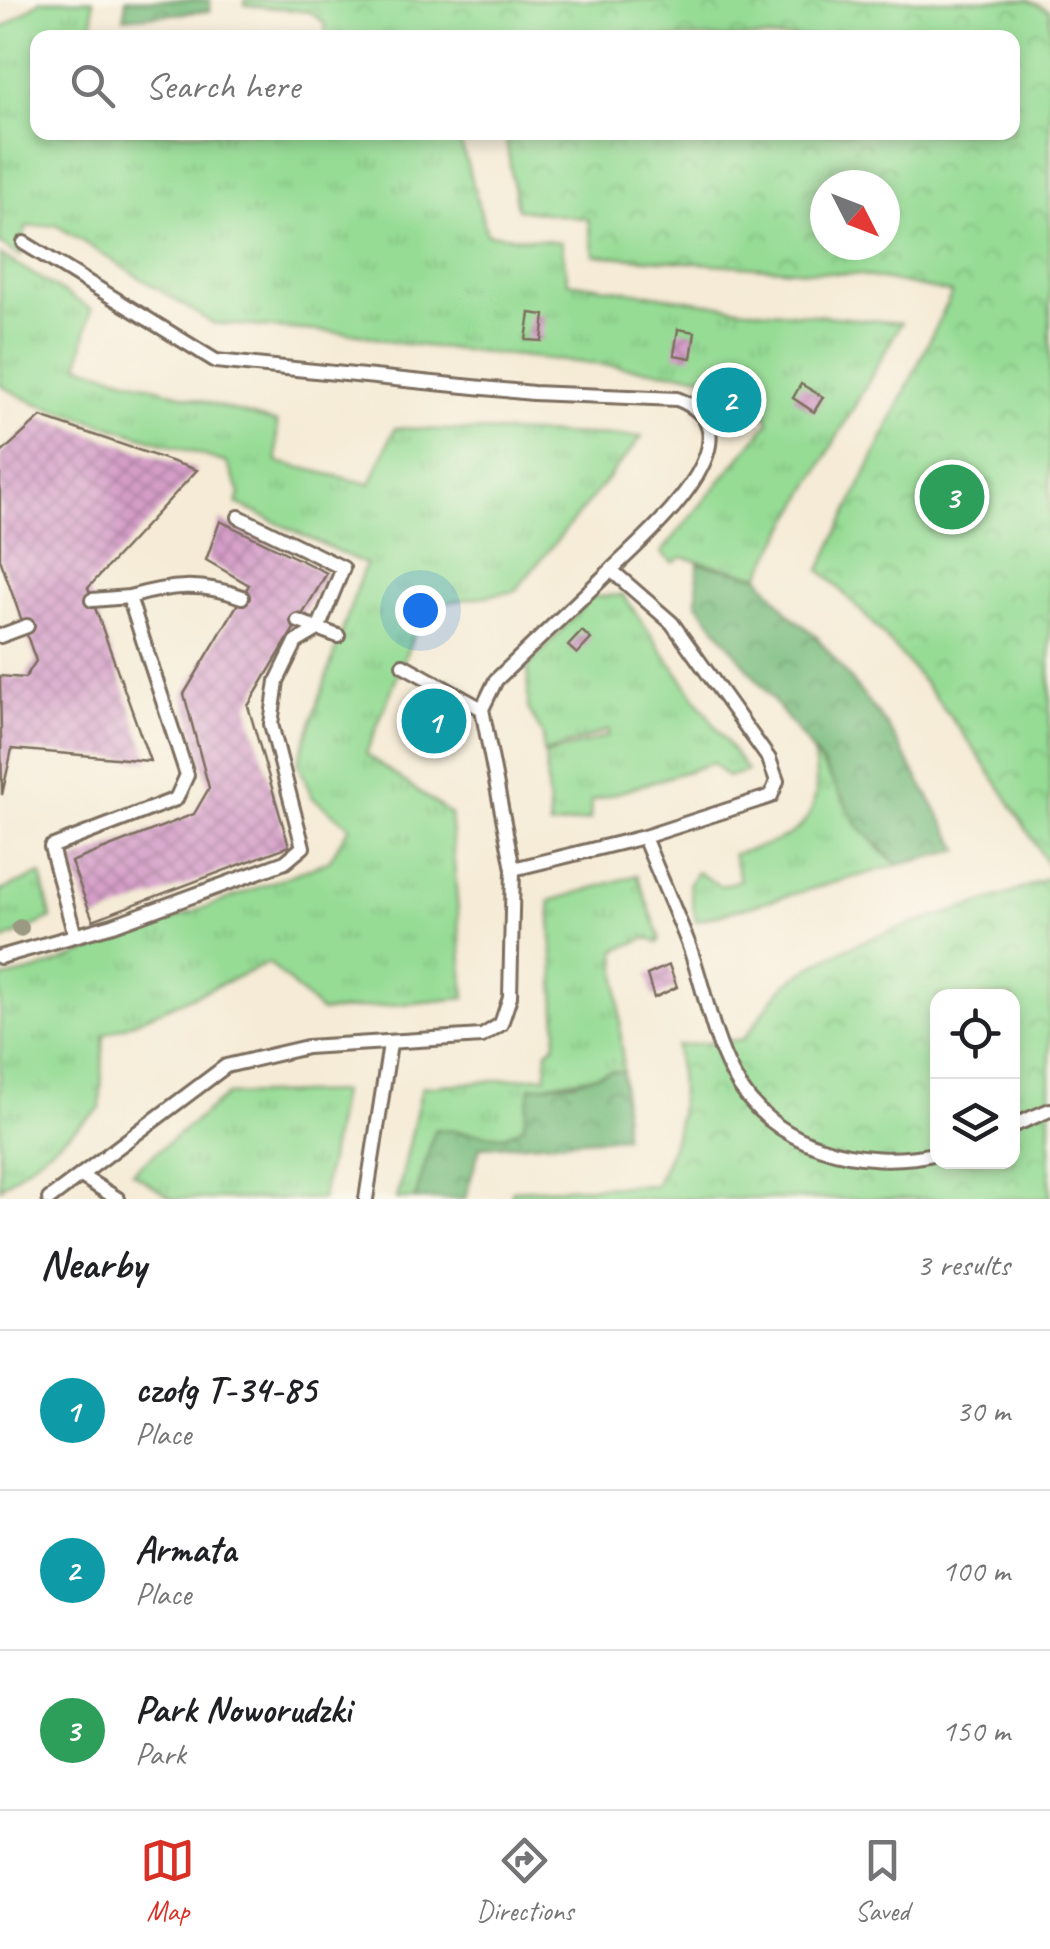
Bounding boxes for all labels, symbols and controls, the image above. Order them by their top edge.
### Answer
search box [30,30,1020,140]
icon: search [65,58,120,113]
text: Search here [145,62,300,109]
north arrow [810,170,900,260]
pin: 2 [696,362,762,438]
pin: 3 [920,460,984,534]
your location [395,585,446,636]
pin: 1 [402,684,466,758]
map controls [930,989,1020,1169]
button: locate [930,989,1020,1079]
button: layers [930,1079,1020,1169]
text: Nearby [40,1238,146,1291]
text: 3 results [916,1244,1010,1285]
text: czołg T-34-85 [135,1366,316,1413]
text: 1 [65,1390,80,1431]
text: 30 m [956,1390,1010,1431]
text: Place [135,1413,191,1454]
text: Armata [135,1526,236,1573]
text: 2 [65,1550,80,1591]
text: 100 m [941,1550,1010,1591]
text: Place [135,1573,191,1614]
text: Park Noworudzki [135,1686,351,1733]
text: 3 [65,1710,80,1751]
text: 150 m [941,1710,1010,1751]
text: Park [135,1733,186,1774]
tab: Map [140,1833,195,1928]
tab: Directions [476,1833,574,1928]
tab: Saved [855,1833,910,1928]

